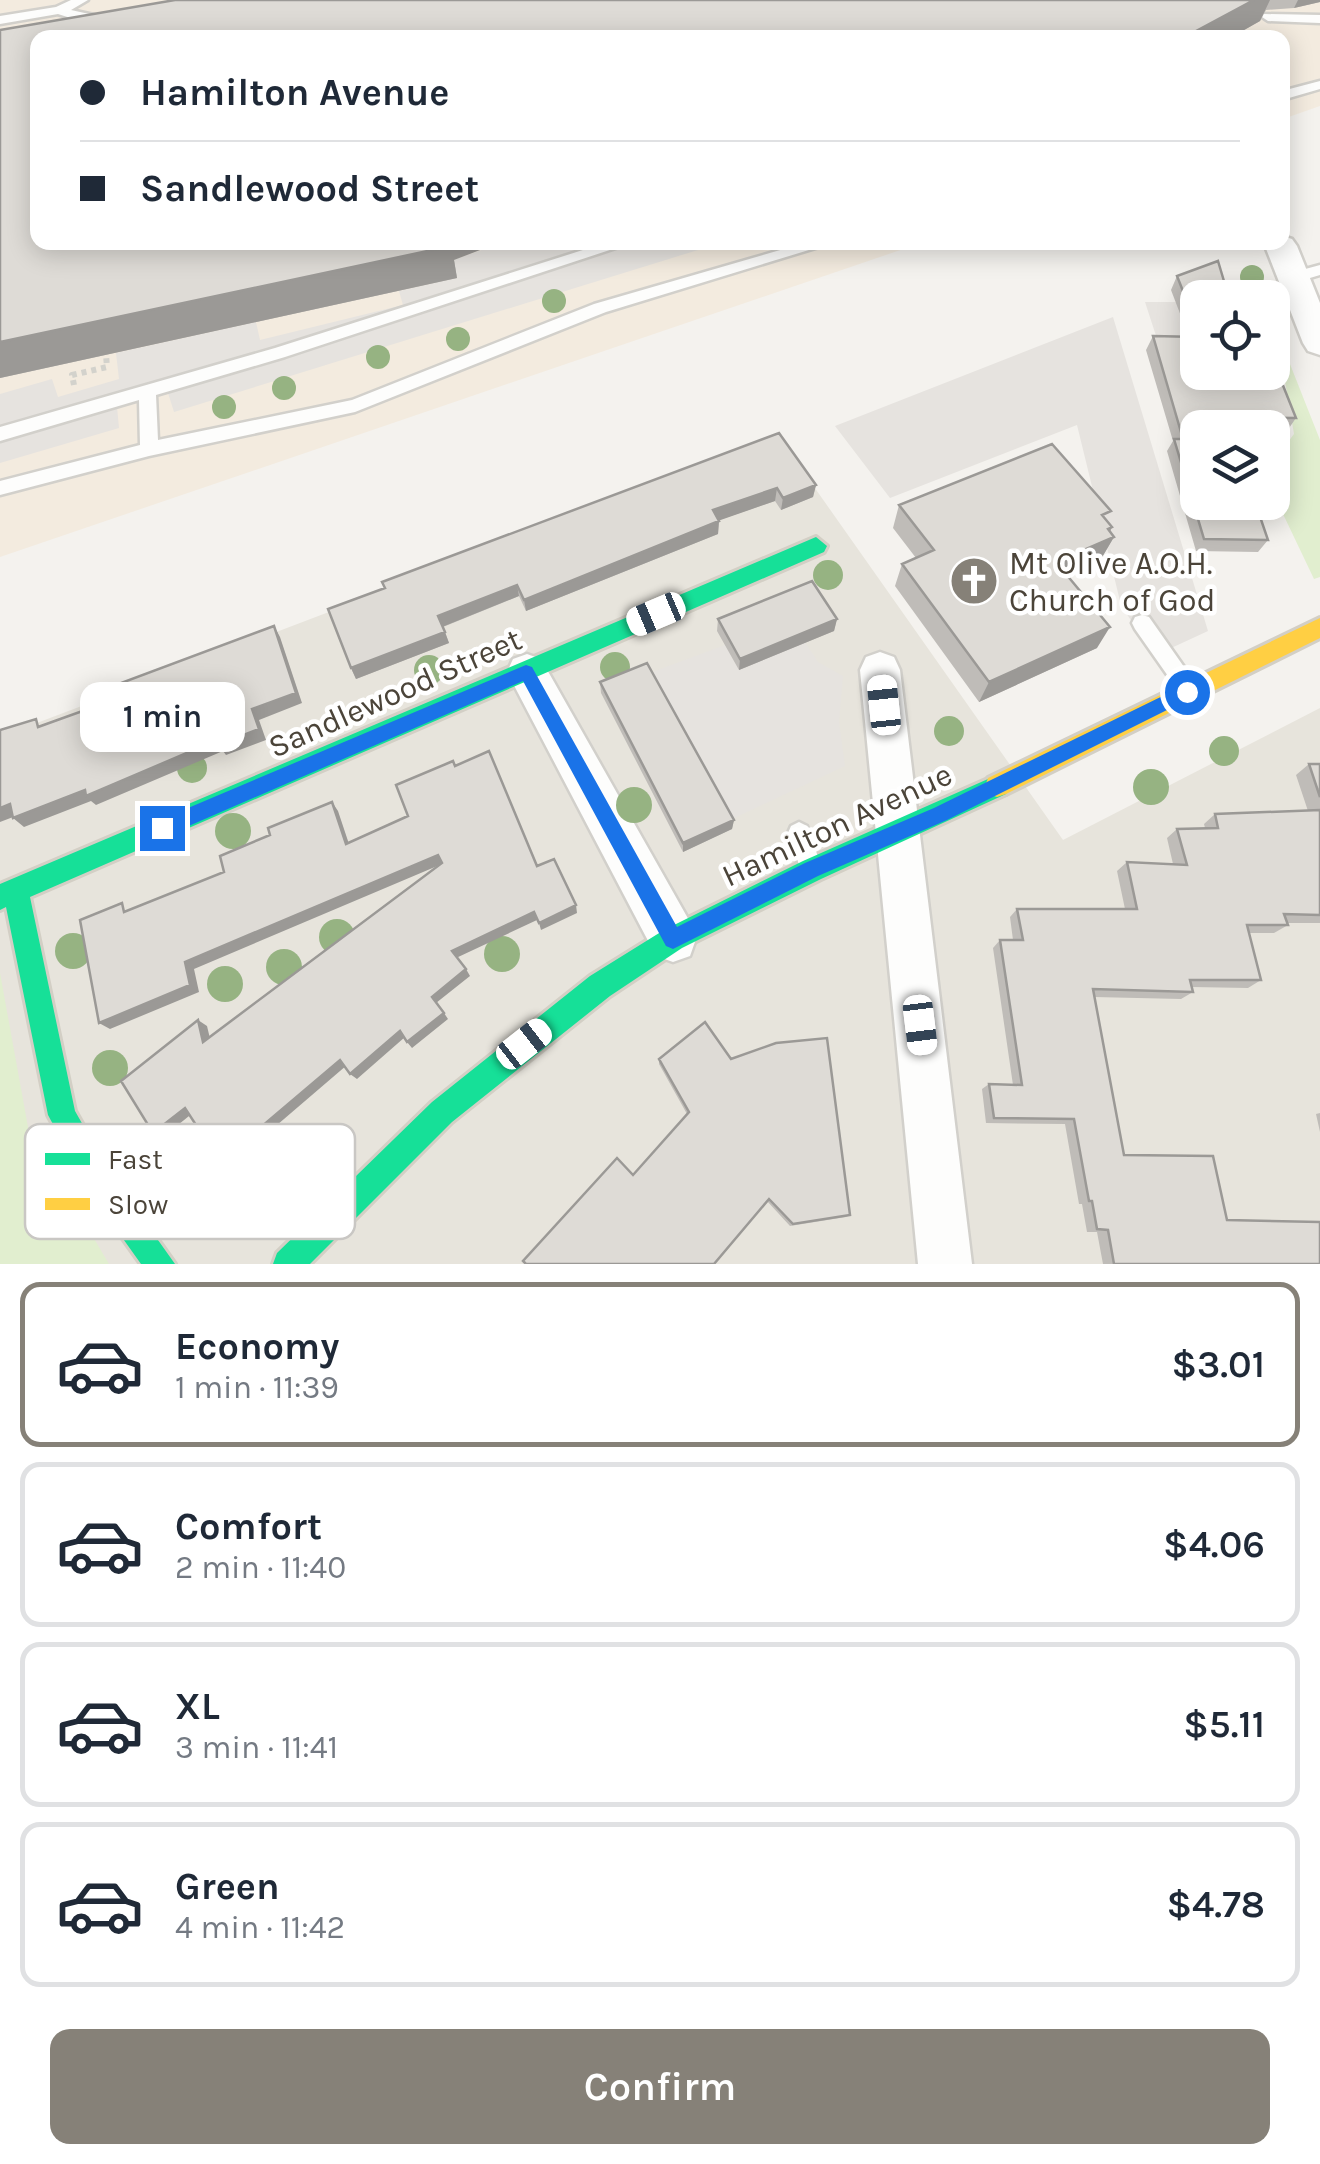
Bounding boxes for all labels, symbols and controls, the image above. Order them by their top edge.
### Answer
text: Hamilton Avenue [140,70,449,115]
text: Sandlewood Street [140,166,479,211]
map controls [1180,280,1290,520]
button: locate [1180,280,1290,390]
button: layers [1180,410,1290,520]
place label: Mt Olive A.O.H. Church of God [1009,545,1215,619]
church icon: Mt Olive A.O.H. Church of God [948,555,1000,607]
car [623,588,689,640]
street label: Sandlewood Street [263,621,527,765]
route start [1165,670,1210,715]
car [866,674,902,736]
callout: 1 min [80,683,244,753]
text: 1 min [123,698,202,735]
street label: Hamilton Avenue [716,756,958,894]
route end [140,806,185,851]
car [901,993,939,1057]
car [491,1014,557,1074]
legend [25,1124,355,1239]
text: Fast [108,1143,163,1176]
text: Slow [108,1188,168,1221]
icon: car [55,1320,145,1410]
text: Economy [175,1324,339,1369]
text: $3.01 [1171,1342,1265,1387]
text: 1 min · 11:39 [175,1369,339,1406]
icon: car [55,1500,145,1590]
text: Comfort [175,1504,322,1549]
text: $4.06 [1163,1522,1265,1567]
text: 2 min · 11:40 [175,1549,346,1586]
icon: car [55,1680,145,1770]
text: XL [175,1684,220,1729]
text: $5.11 [1183,1702,1265,1747]
text: 3 min · 11:41 [175,1729,338,1766]
icon: car [55,1860,145,1950]
text: Green [175,1864,280,1909]
text: $4.78 [1167,1882,1265,1927]
text: 4 min · 11:42 [175,1909,345,1946]
button: Confirm [50,2029,1270,2144]

